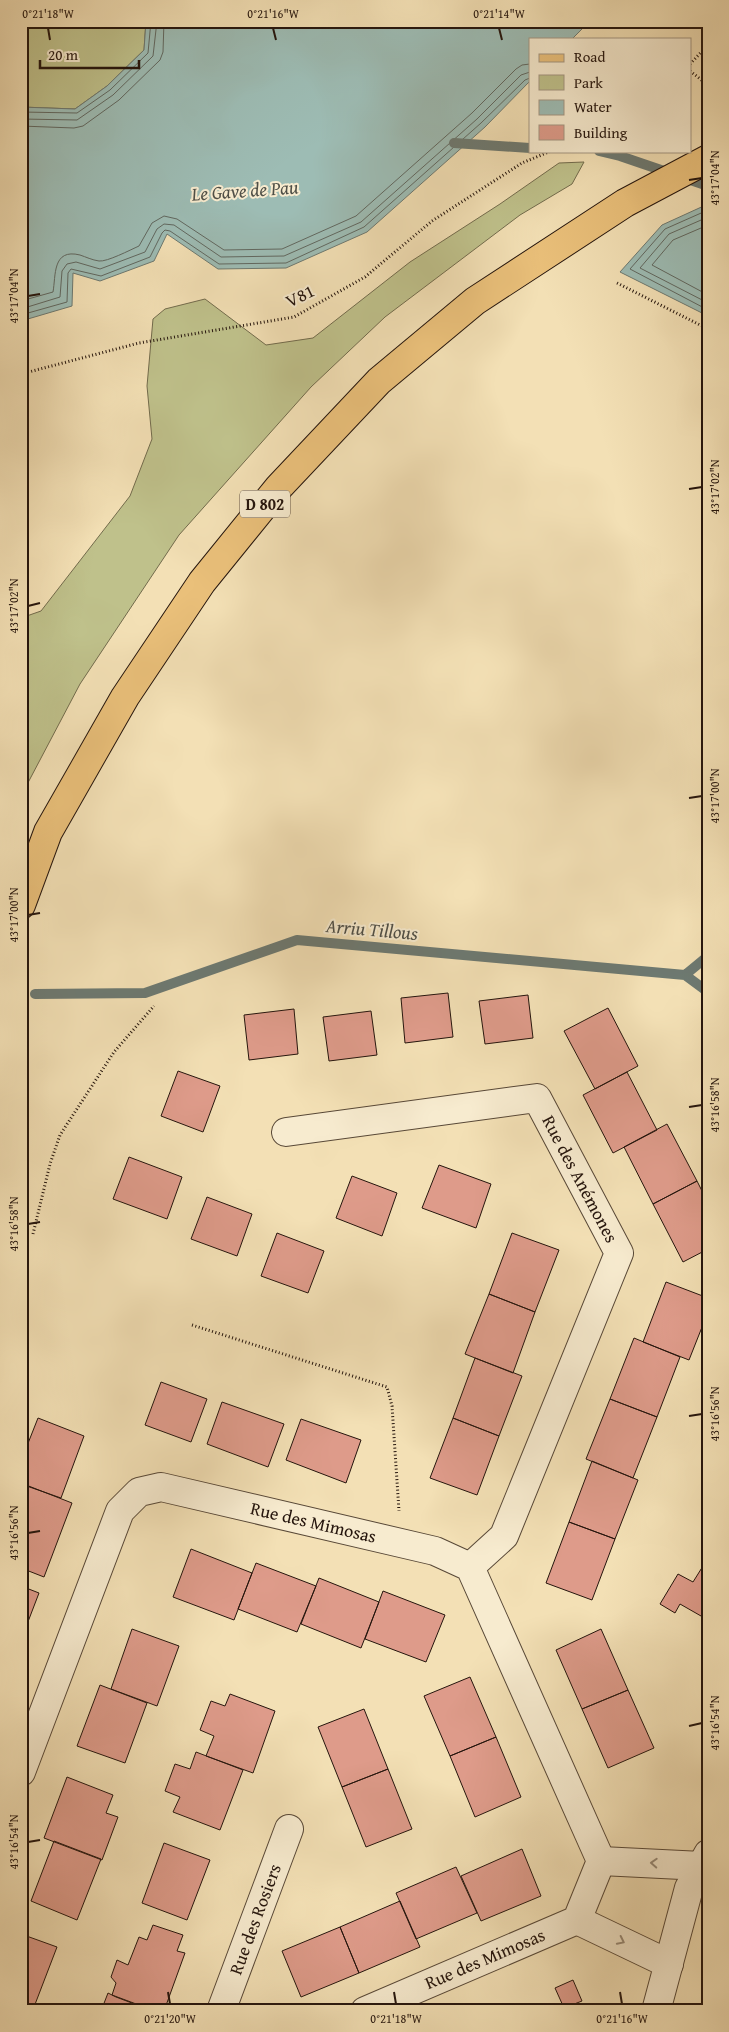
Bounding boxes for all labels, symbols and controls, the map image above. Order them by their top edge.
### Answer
text: 0°21'18"W [22,5,75,22]
text: 0°21'16"W [247,5,300,22]
text: 0°21'14"W [473,5,526,22]
scale bar [40,38,139,70]
legend [529,38,692,152]
text: 20 m [48,44,79,65]
text: Road [574,46,605,67]
text: Park [574,72,603,93]
text: Water [574,96,612,117]
text: Building [574,122,628,143]
text: 43°17'04"N [706,150,723,206]
water label: Le Gave de Pau [190,172,300,208]
text: 43°17'04"N [5,268,22,324]
street label: V81 [281,277,319,314]
text: 43°17'02"N [706,459,723,515]
road number: D 802 [240,490,290,518]
text: 43°17'02"N [5,578,22,634]
text: 43°17'00"N [706,768,723,824]
text: 43°17'00"N [5,887,22,943]
water label: Arriu Tillous [324,911,419,947]
text: 43°16'58"N [706,1077,723,1133]
street label: Rue des Anémones [535,1110,625,1247]
text: 43°16'58"N [5,1196,22,1252]
text: 43°16'56"N [706,1386,723,1442]
street label: Rue des Mimosas [248,1494,379,1550]
text: 43°16'56"N [5,1505,22,1561]
text: 43°16'54"N [706,1695,723,1751]
text: 43°16'54"N [5,1814,22,1870]
one-way arrow [649,1858,657,1869]
street label: Rue des Rosiers [222,1860,288,1978]
street label: Rue des Mimosas [421,1921,549,1996]
one-way arrow [616,1935,625,1945]
text: 0°21'20"W [144,2010,197,2027]
text: 0°21'18"W [370,2010,423,2027]
text: 0°21'16"W [596,2010,649,2027]

